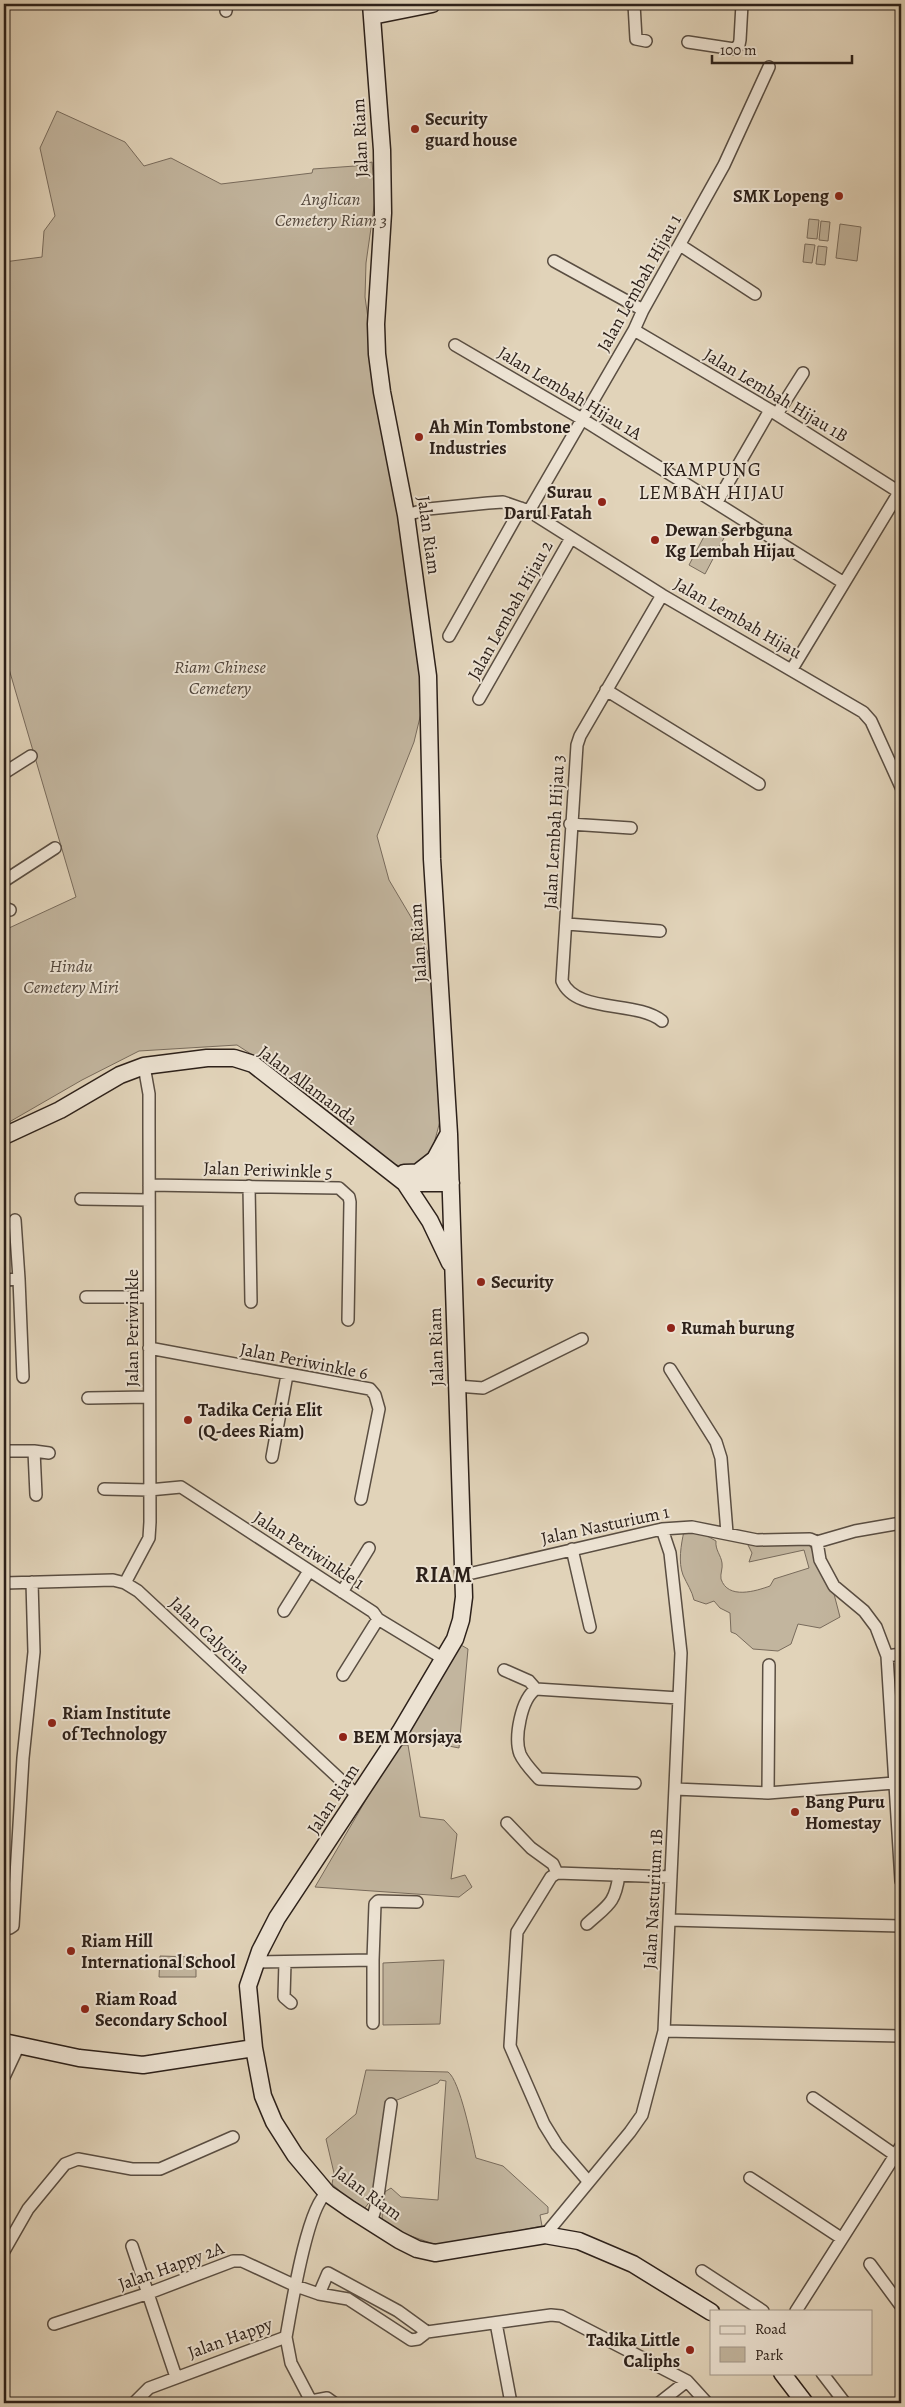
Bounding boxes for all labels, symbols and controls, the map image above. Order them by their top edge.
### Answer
scale bar [712,32,852,64]
text: 100 m [720,40,757,60]
street label: Jalan Riam [346,98,374,178]
place label: Security guard house [425,107,517,152]
marker: Security guard house [409,123,421,135]
place label: SMK Lopeng [733,184,830,208]
park label: Anglican Cemetery Riam 3 [275,187,387,232]
marker: SMK Lopeng [833,190,845,202]
street label: Jalan Lembah Hijau 1 [591,210,687,356]
street label: Jalan Lembah Hijau 1A [493,340,647,446]
street label: Jalan Lembah Hijau 1B [699,342,853,448]
place label: Ah Min Tombstone Industries [428,415,571,460]
marker: Ah Min Tombstone Industries [413,431,425,443]
district label: KAMPUNG LEMBAH HIJAU [639,456,785,506]
place label: Surau Darul Fatah [504,480,592,525]
street label: Jalan Riam [412,494,446,576]
marker: Surau Darul Fatah [596,496,608,508]
place label: Dewan Serbguna Kg Lembah Hijau [665,518,795,563]
marker: Dewan Serbguna Kg Lembah Hijau [649,534,661,546]
street label: Jalan Lembah Hijau 2 [462,536,559,684]
street label: Jalan Lembah Hijau [670,572,807,664]
park label: Riam Chinese Cemetery [174,655,267,700]
street label: Jalan Lembah Hijau 3 [538,754,570,910]
street label: Jalan Riam [403,903,433,983]
park label: Hindu Cemetery Miri [23,954,119,999]
street label: Jalan Allamanda [253,1040,363,1131]
street label: Jalan Periwinkle 5 [203,1156,333,1184]
street label: Jalan Periwinkle [120,1269,144,1387]
place label: Security [491,1270,554,1294]
marker: Security [475,1276,487,1288]
street label: Jalan Riam [423,1307,449,1387]
place label: Rumah burung [681,1316,795,1340]
marker: Rumah burung [665,1322,677,1334]
street label: Jalan Periwinkle 6 [238,1337,370,1385]
place label: Tadika Ceria Elit (Q-dees Riam) [198,1398,322,1443]
marker: Tadika Ceria Elit (Q-dees Riam) [182,1414,194,1426]
street label: Jalan Nasturium 1 [539,1500,671,1550]
street label: Jalan Periwinkle 1 [249,1505,369,1595]
district label: RIAM [415,1560,473,1590]
street label: Jalan Calycina [164,1591,256,1679]
place label: Riam Institute of Technology [62,1701,171,1746]
marker: Riam Institute of Technology [46,1717,58,1729]
place label: BEM Morsjaya [353,1725,463,1749]
marker: BEM Morsjaya [337,1731,349,1743]
street label: Jalan Riam [301,1759,365,1839]
place label: Bang Puru Homestay [805,1790,885,1835]
marker: Bang Puru Homestay [789,1806,801,1818]
street label: Jalan Nasturium 1B [637,1828,669,1970]
place label: Riam Hill International School [81,1929,236,1974]
marker: Riam Hill International School [65,1945,77,1957]
place label: Riam Road Secondary School [95,1987,228,2032]
marker: Riam Road Secondary School [79,2003,91,2015]
street label: Jalan Riam [329,2160,407,2226]
street label: Jalan Happy 2A [115,2236,228,2296]
legend [710,2310,872,2374]
street label: Jalan Happy [184,2311,276,2364]
text: Road [755,2319,787,2339]
place label: Tadika Little Caliphs [586,2328,680,2373]
marker: Tadika Little Caliphs [684,2344,696,2356]
text: Park [755,2345,784,2365]

